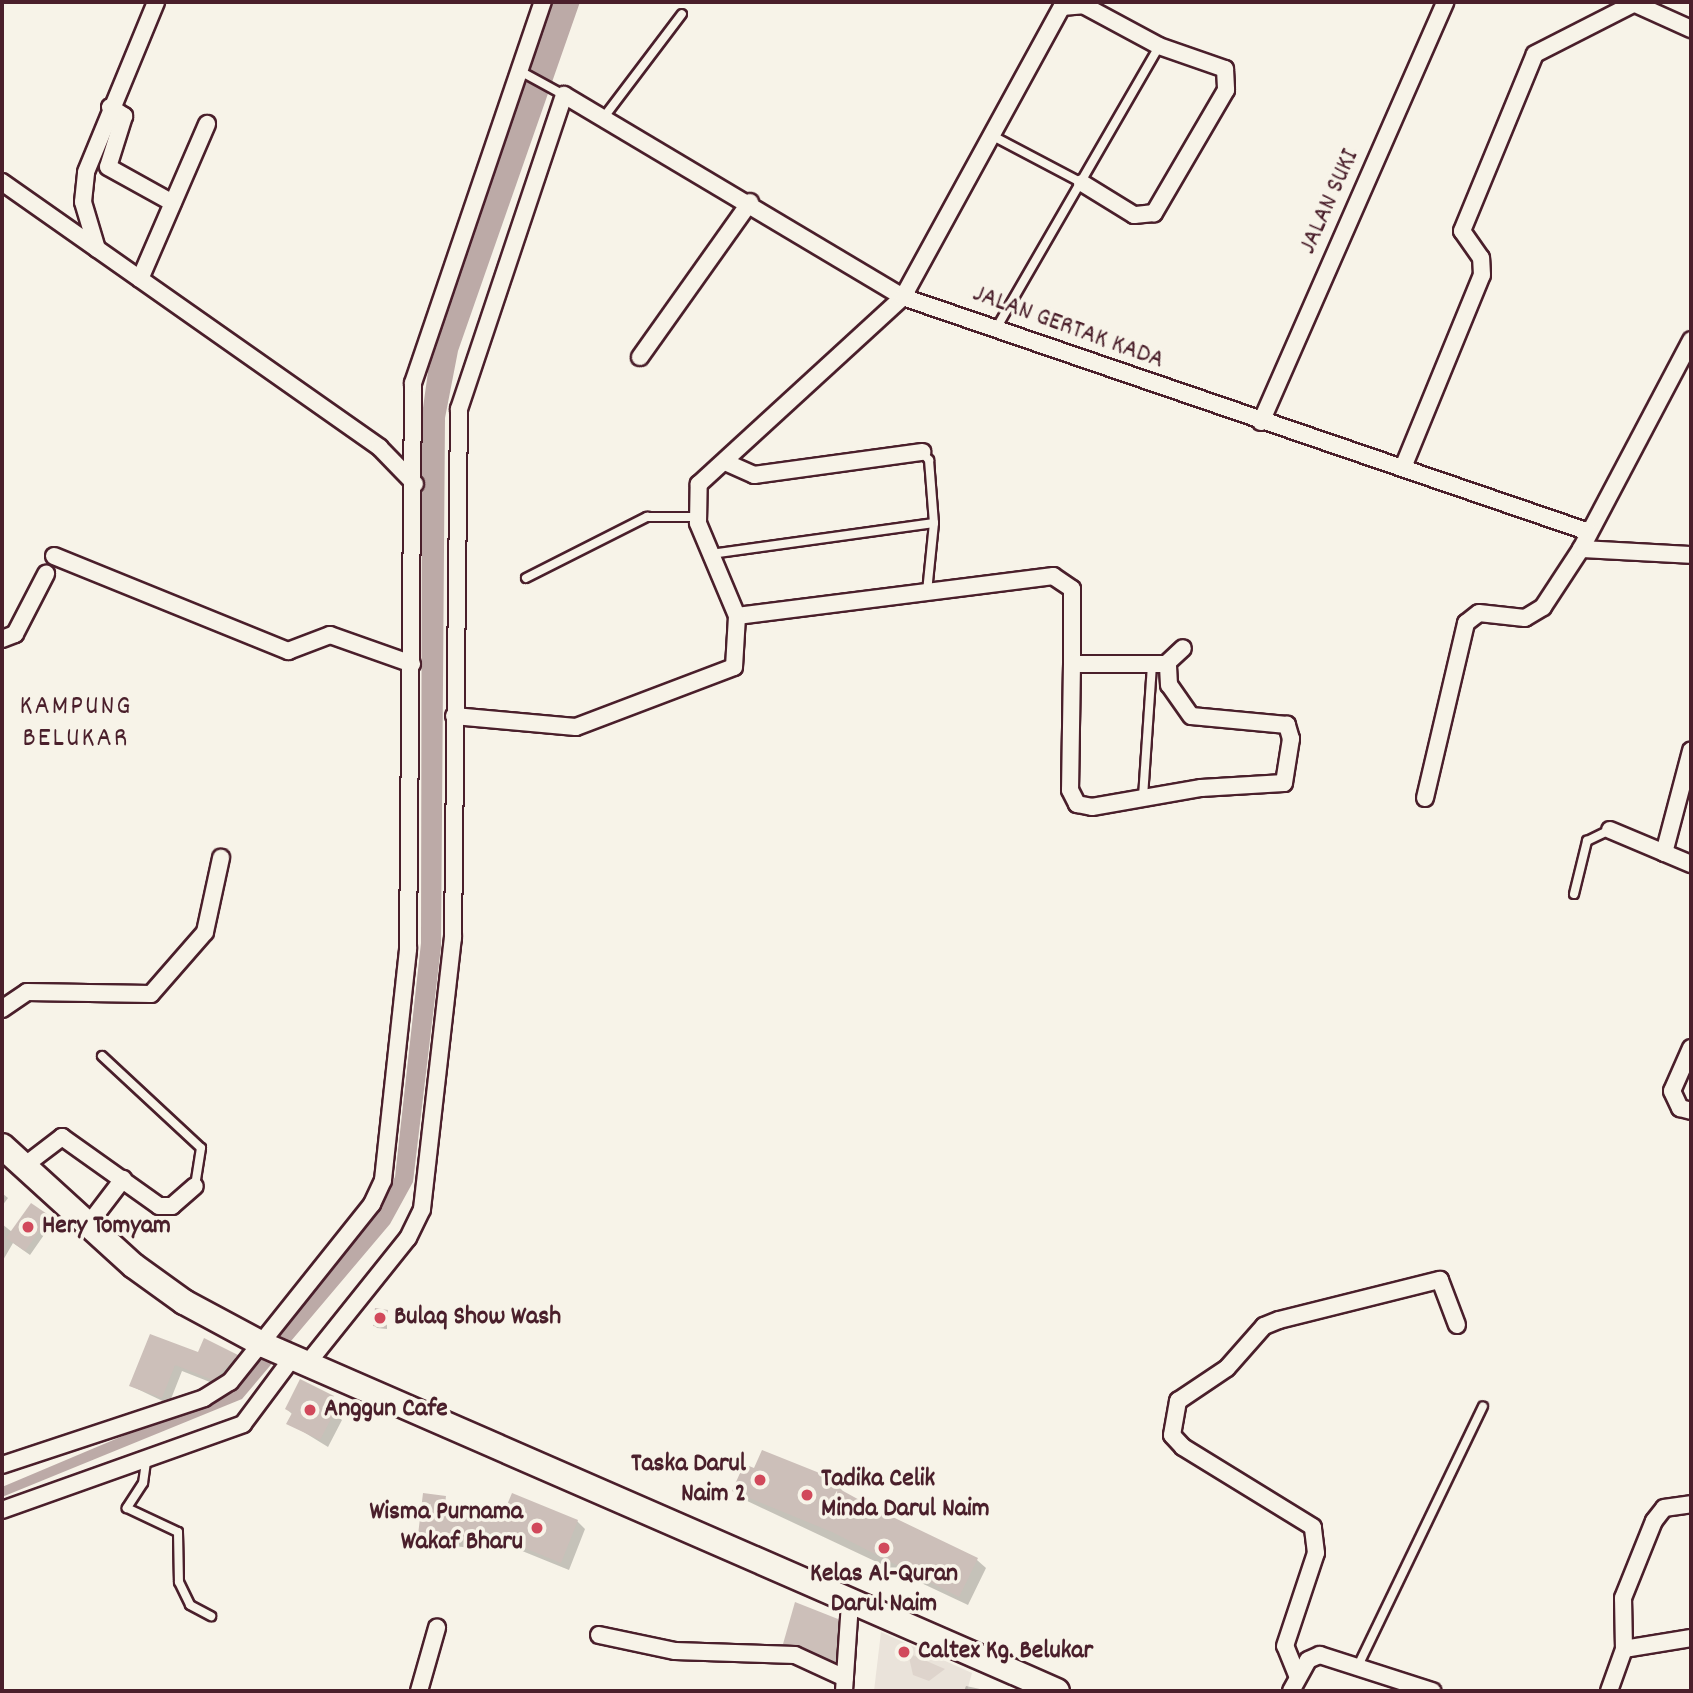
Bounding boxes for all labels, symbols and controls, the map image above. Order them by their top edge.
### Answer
street label: JALAN SUKI [1293,145,1367,259]
street label: JALAN GERTAK KADA [968,279,1168,377]
district label: KAMPUNG BELUKAR [20,691,132,757]
place label: Hery Tomyam [42,1211,171,1243]
marker: Hery Tomyam [20,1219,36,1235]
place label: Bulaq Show Wash [394,1302,561,1334]
marker: Bulaq Show Wash [372,1310,388,1326]
place label: Anggun Cafe [324,1394,448,1426]
marker: Anggun Cafe [302,1402,318,1418]
place label: Taska Darul Naim 2 [631,1449,746,1510]
place label: Tadika Celik Minda Darul Naim [821,1464,990,1526]
marker: Taska Darul Naim 2 [752,1472,768,1488]
marker: Tadika Celik Minda Darul Naim [799,1487,815,1503]
place label: Wisma Purnama Wakaf Bharu [369,1497,523,1558]
marker: Wisma Purnama Wakaf Bharu [529,1520,545,1536]
marker: Kelas Al-Quran Darul Naim [876,1540,892,1556]
place label: Kelas Al-Quran Darul Naim [810,1559,958,1620]
place label: Caltex Kg. Belukar [918,1636,1093,1668]
marker: Caltex Kg. Belukar [896,1644,912,1660]

